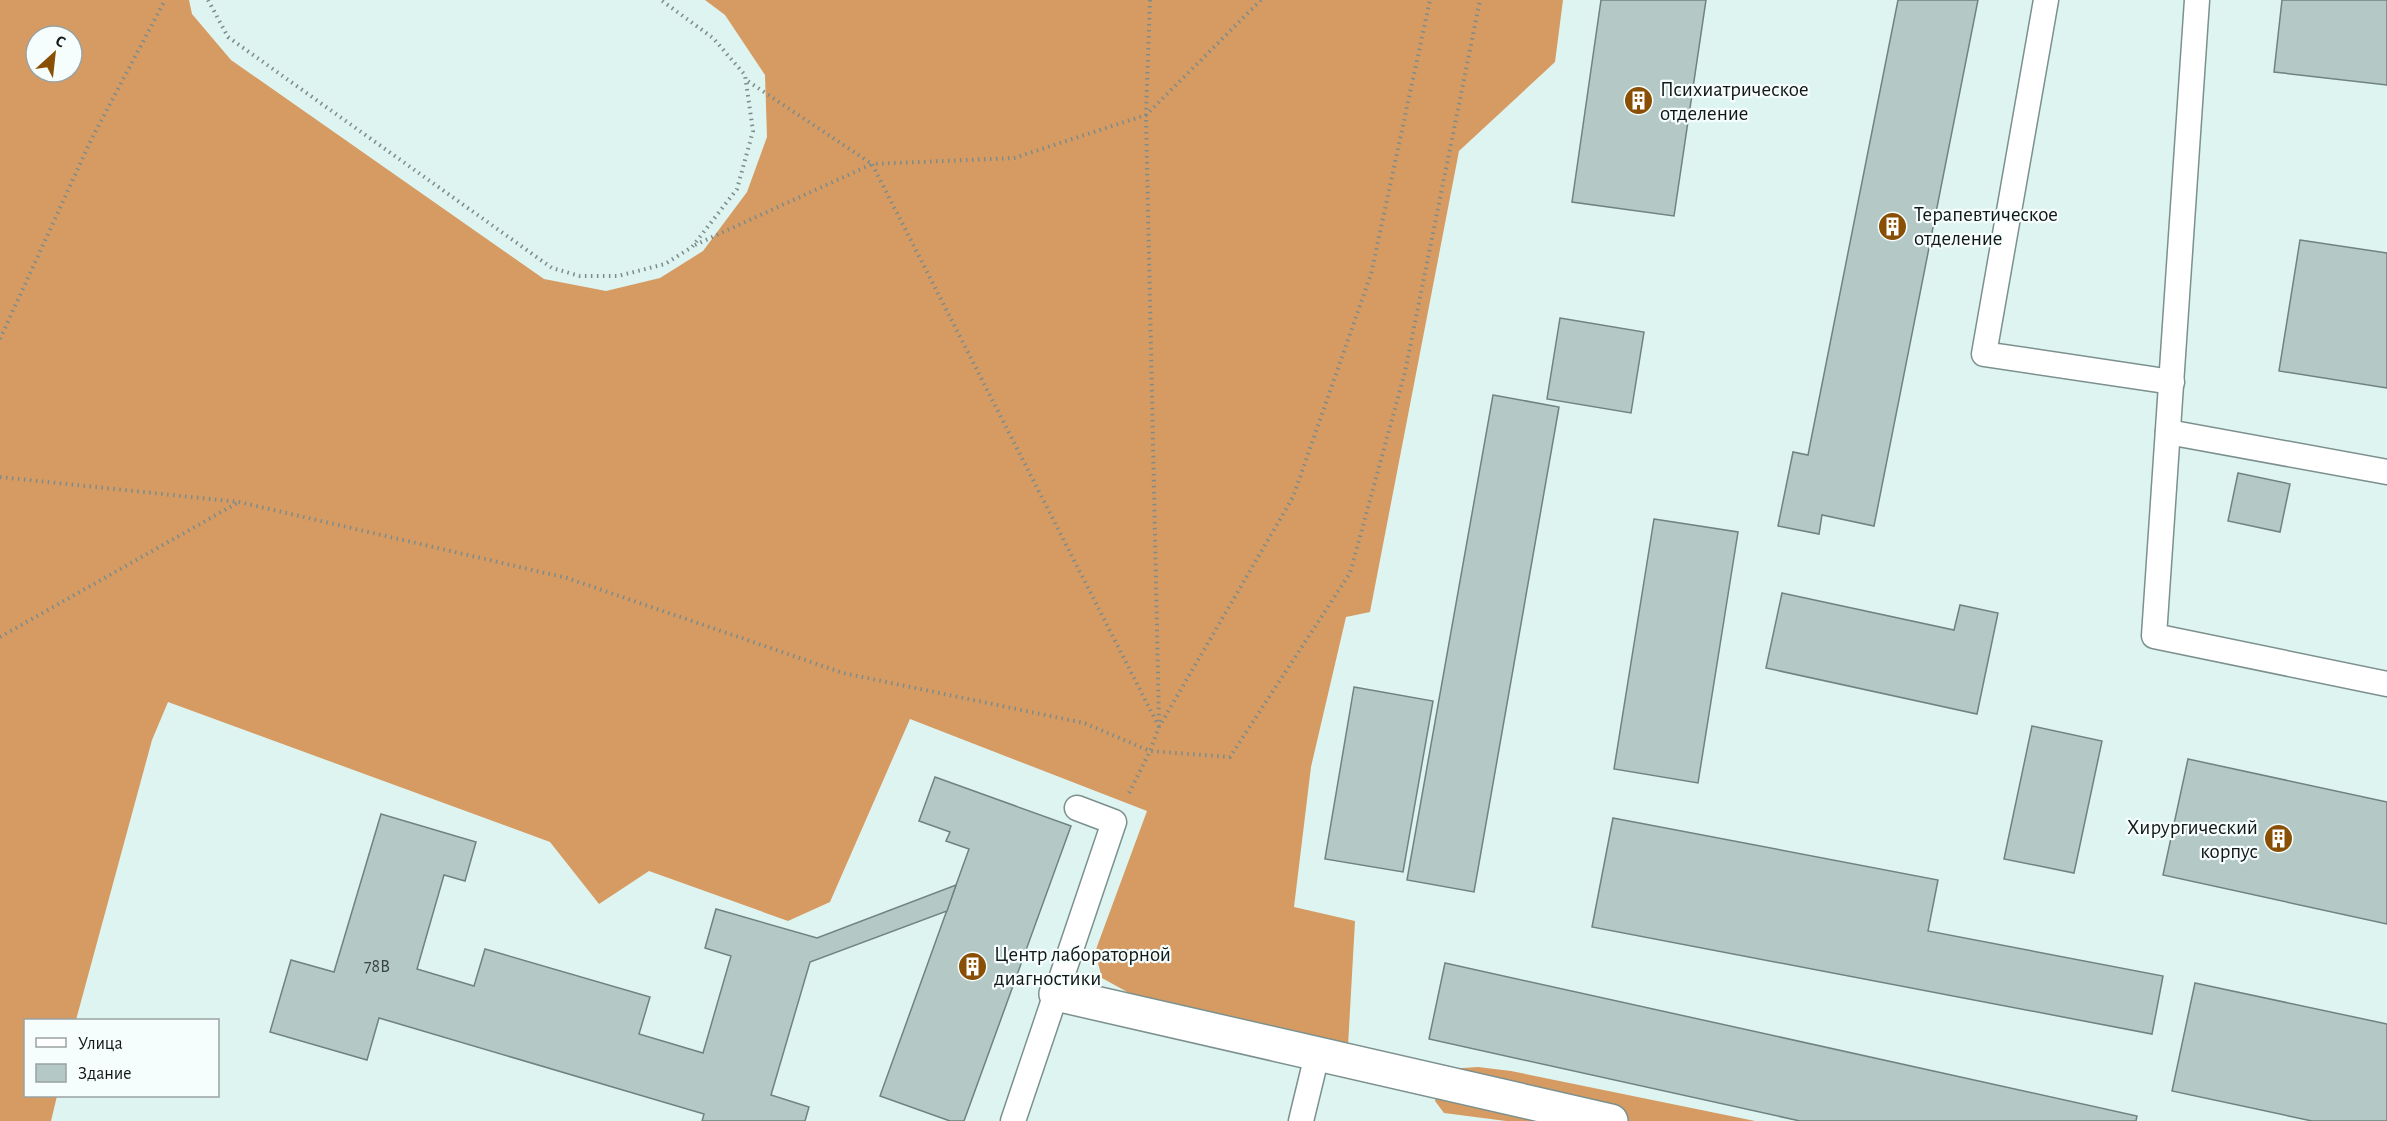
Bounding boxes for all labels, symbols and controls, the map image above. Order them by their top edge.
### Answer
north arrow [24,24,84,84]
text: С [53,32,68,51]
place label: Психиатрическое отделение [1660,79,1809,124]
building icon: Психиатрическое отделение [1623,85,1655,117]
place label: Терапевтическое отделение [1914,204,2058,249]
building icon: Терапевтическое отделение [1877,210,1909,242]
place label: Хирургический корпус [2127,817,2258,862]
building icon: Хирургический корпус [2263,823,2295,855]
place label: Центр лабораторной диагностики [994,944,1171,989]
building icon: Центр лабораторной диагностики [957,950,989,982]
house number: 78В [364,958,390,976]
legend [24,1019,219,1097]
text: Улица [78,1035,123,1053]
text: Здание [78,1065,132,1083]

